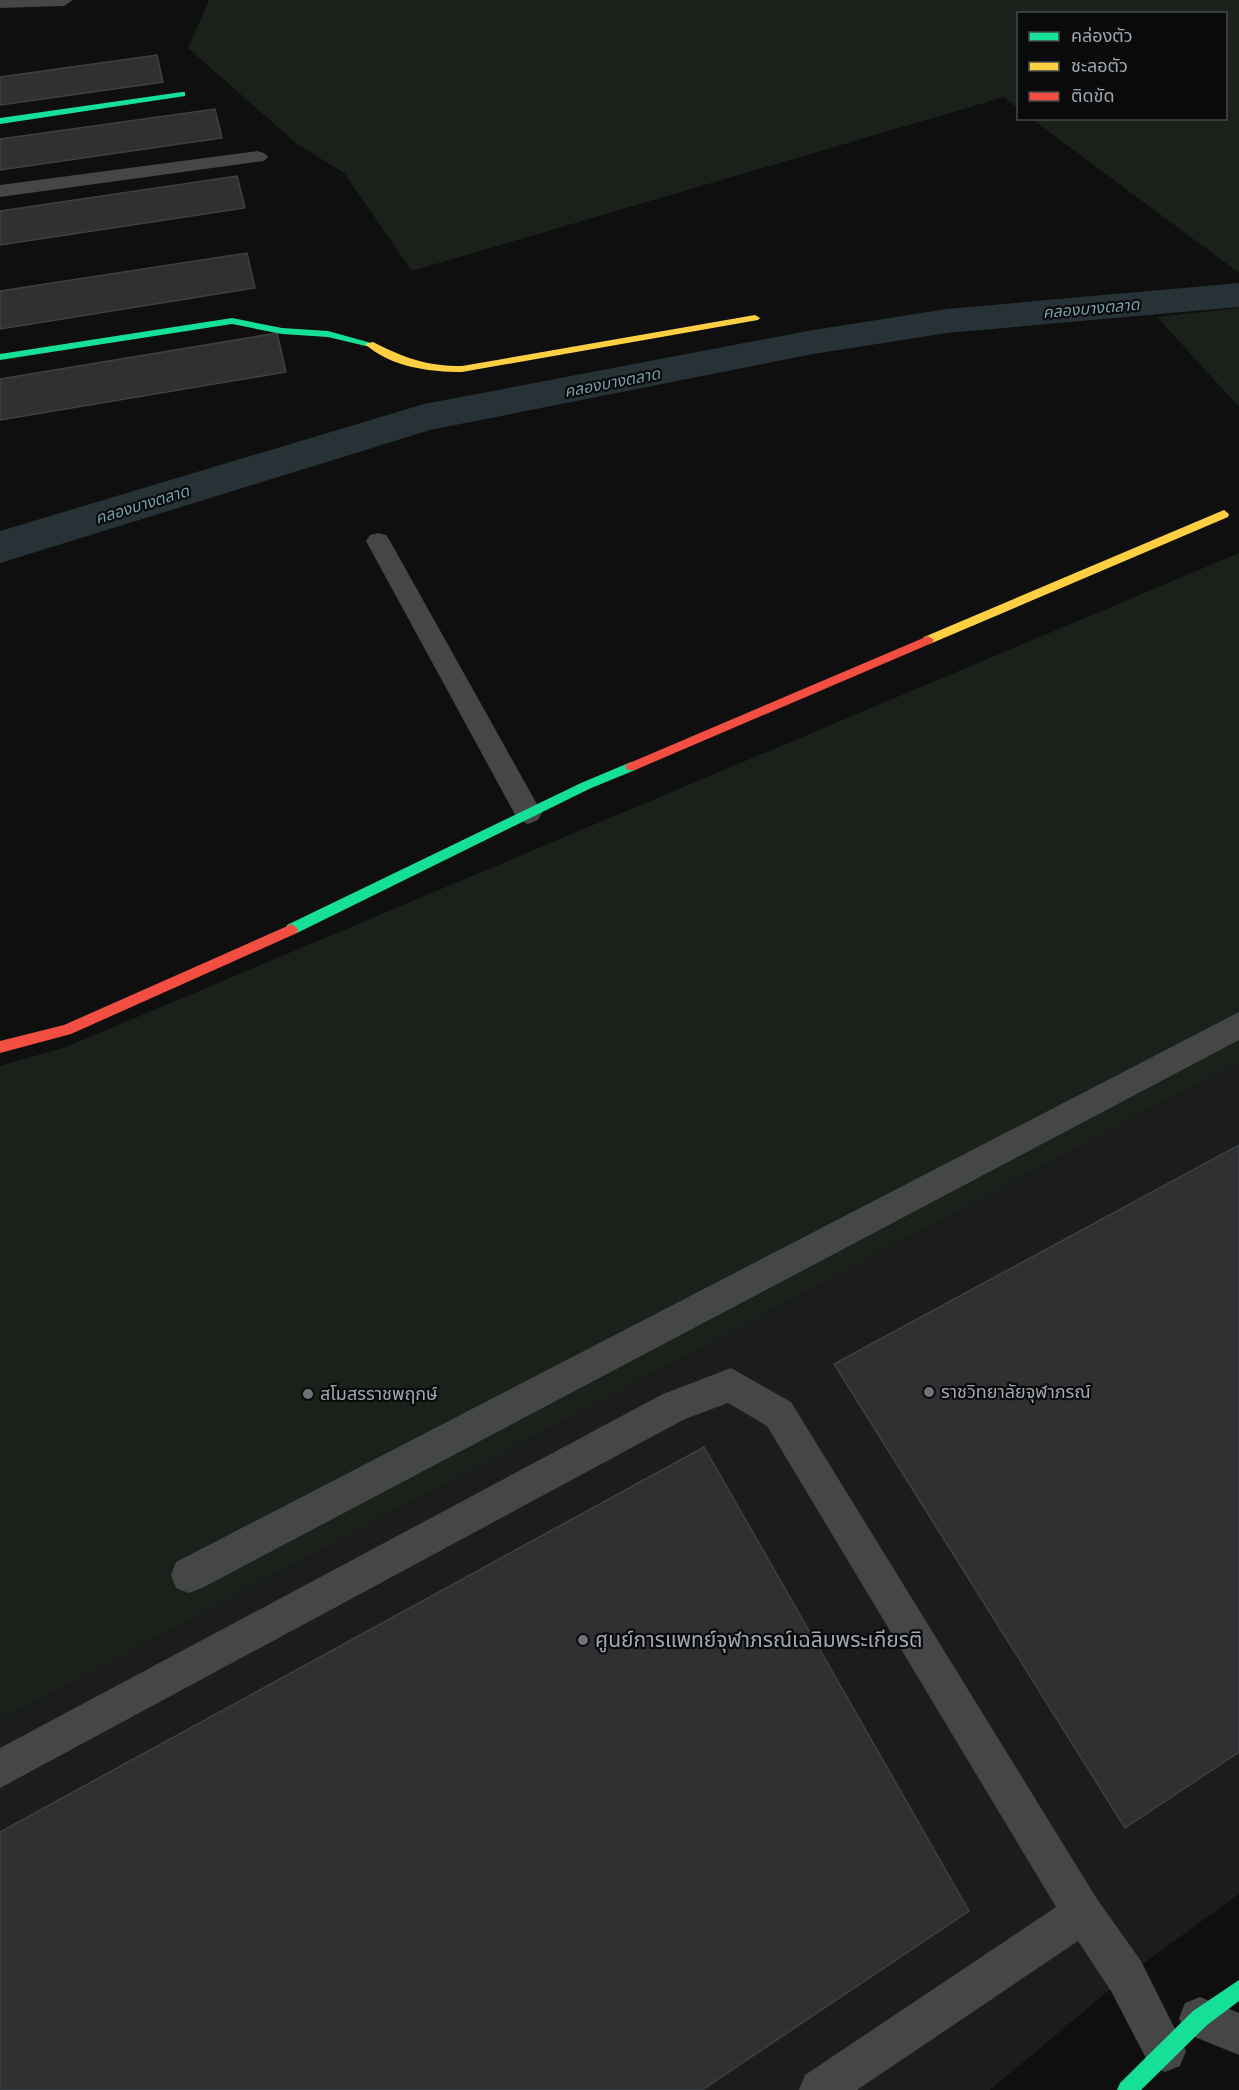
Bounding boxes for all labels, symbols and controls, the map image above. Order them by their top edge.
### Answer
legend [1017,12,1227,120]
text: คล่องตัว [1071,24,1133,48]
text: ชะลอตัว [1071,54,1128,78]
text: ติดขัด [1071,84,1114,108]
water label: คลองบางตลาด [1042,294,1141,323]
water label: คลองบางตลาด [562,363,663,402]
water label: คลองบางตลาด [93,480,193,529]
place label: ราชวิทยาลัยจุฬาภรณ์ [941,1380,1091,1404]
place label: สโมสรราชพฤกษ์ [320,1382,438,1406]
marker: ราชวิทยาลัยจุฬาภรณ์ [922,1385,936,1399]
marker: สโมสรราชพฤกษ์ [301,1387,315,1401]
place label: ศูนย์การแพทย์จุฬาภรณ์เฉลิมพระเกียรติ [595,1626,922,1654]
marker: ศูนย์การแพทย์จุฬาภรณ์เฉลิมพระเกียรติ [576,1633,590,1647]

